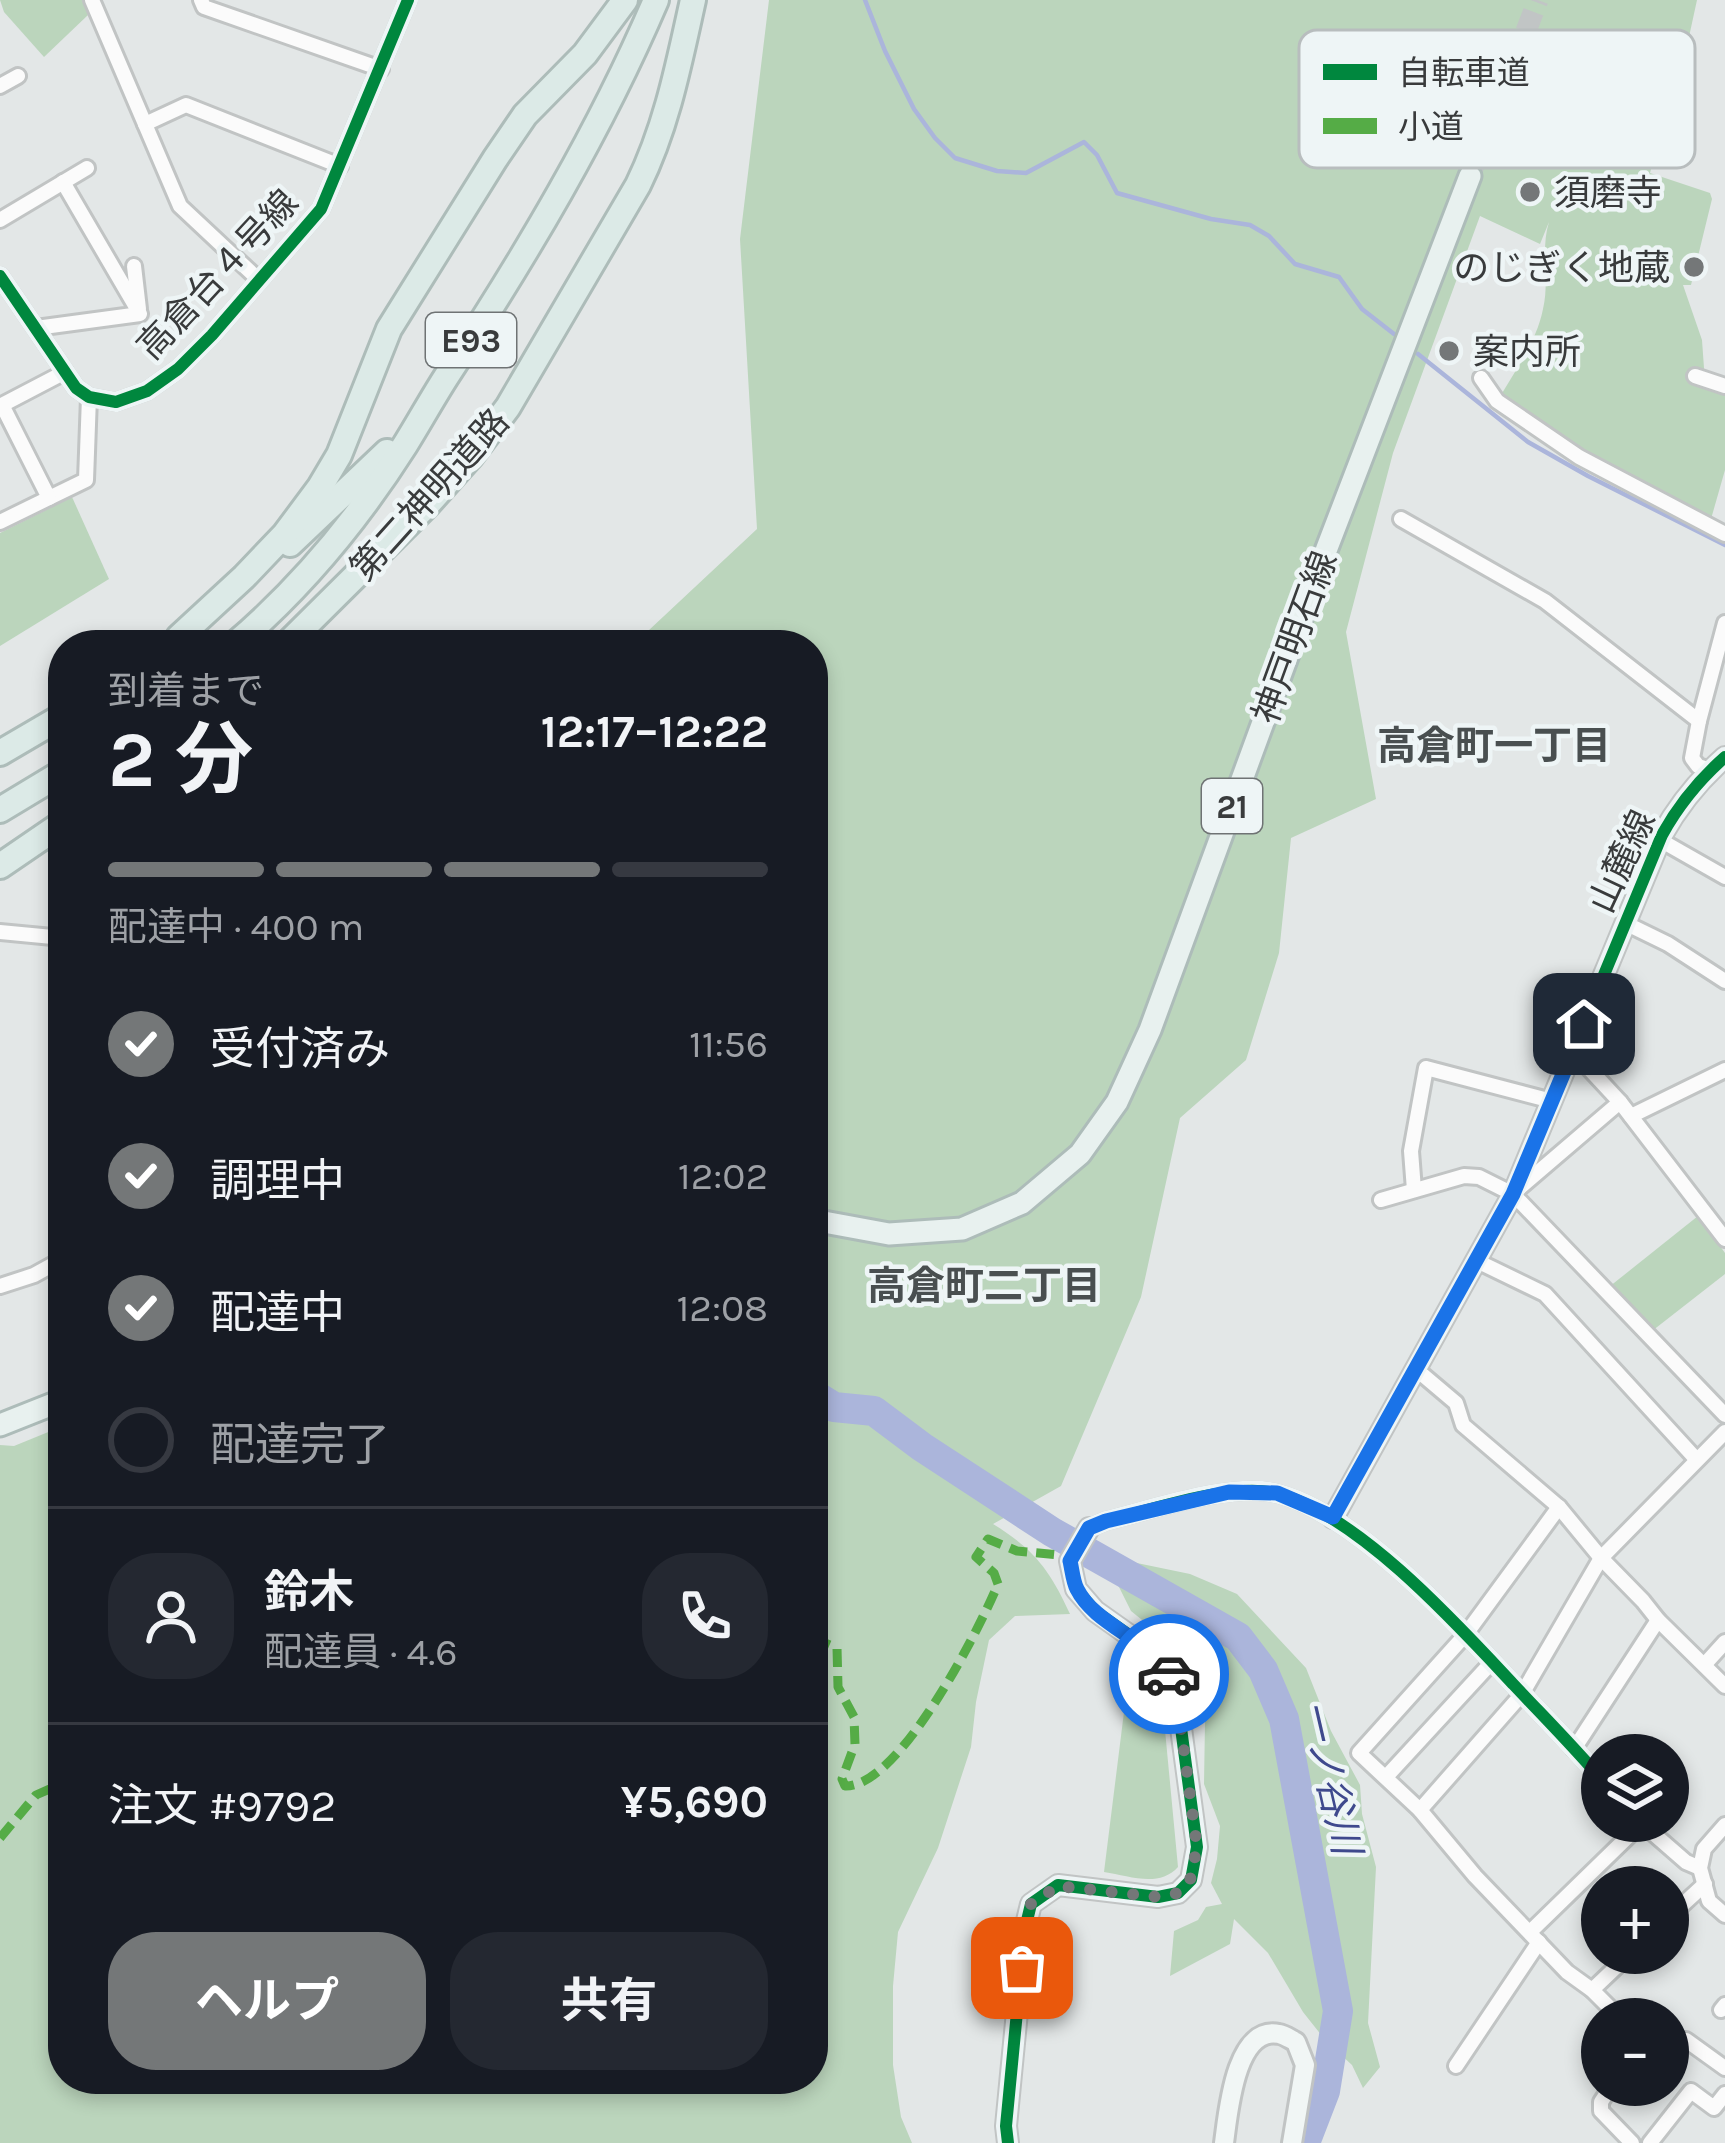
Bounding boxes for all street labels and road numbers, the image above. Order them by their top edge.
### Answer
street label: 高倉台４号線 [129,181,307,368]
road number: E93 [426,313,516,367]
street label: 第二神明道路 [342,400,518,589]
street label: 神戸明石線 [1244,546,1345,729]
road number: 21 [1202,779,1262,833]
street label: 山麓線 [1580,804,1664,919]

